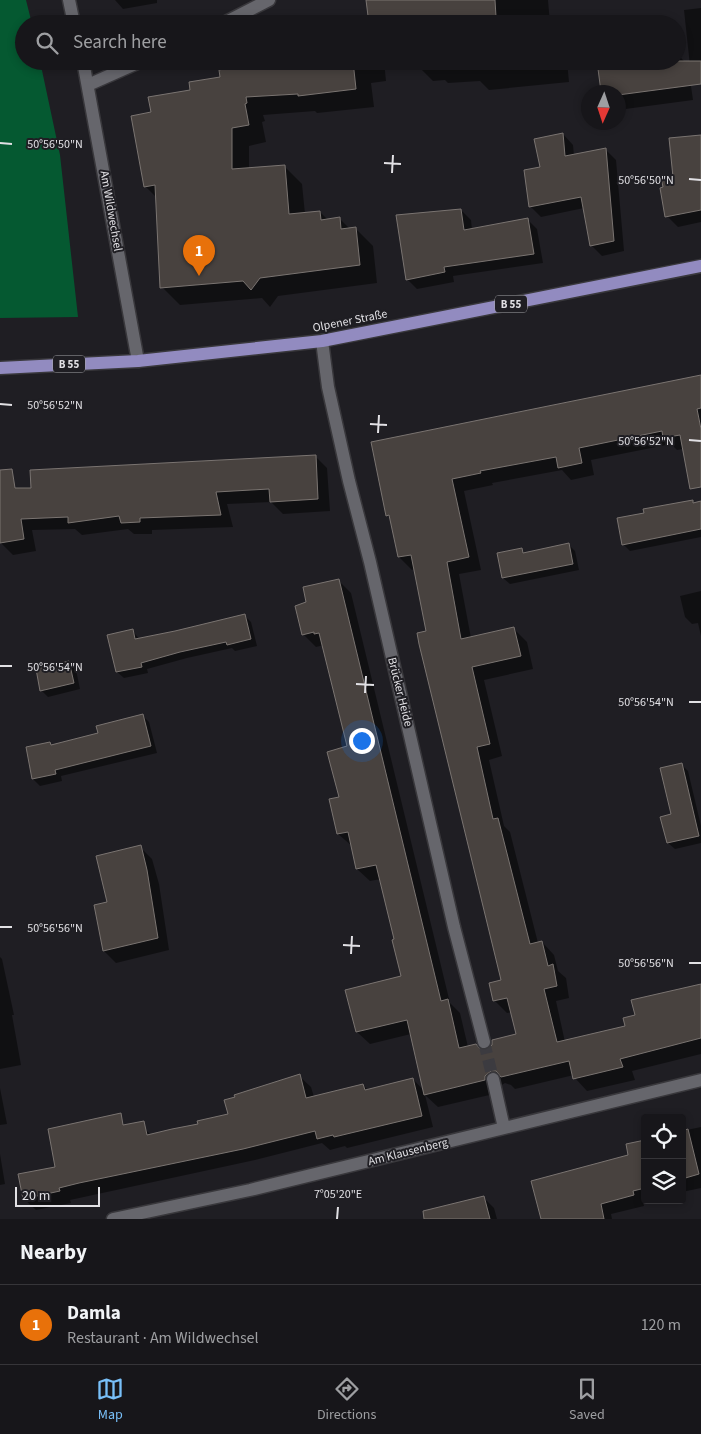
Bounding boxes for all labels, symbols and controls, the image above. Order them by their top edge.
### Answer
search box [15,15,686,70]
icon: search [33,29,61,57]
text: Search here [73,29,167,56]
north arrow [581,85,626,130]
text: 50°56'50"N [27,136,83,153]
street label: Am Wildwechsel [96,169,126,253]
text: 50°56'50"N [618,172,674,189]
pin: 1 [183,235,215,276]
road number: B 55 [495,296,527,312]
street label: Olpener Straße [311,305,389,337]
road number: B 55 [53,356,85,372]
text: 50°56'52"N [27,397,83,414]
text: 50°56'52"N [618,433,674,450]
street label: Brücker Heide [383,656,417,728]
text: 50°56'54"N [27,659,83,676]
text: 50°56'54"N [618,694,674,711]
your location [349,728,375,754]
text: 50°56'56"N [27,920,83,937]
text: 50°56'56"N [618,955,674,972]
map controls [641,1114,686,1204]
button: locate [641,1114,686,1159]
street label: Am Klausenberg [366,1134,450,1170]
button: layers [641,1159,686,1204]
scale bar [15,1184,100,1207]
text: 20 m [22,1186,50,1206]
text: 7°05'20"E [314,1186,362,1203]
text: Nearby [20,1237,87,1267]
text: Damla [67,1300,121,1327]
text: 1 [32,1314,40,1336]
text: 120 m [641,1314,681,1336]
text: Restaurant · Am Wildwechsel [67,1327,259,1349]
tab: Map [96,1375,124,1425]
tab: Directions [317,1375,376,1425]
tab: Saved [569,1375,605,1425]

